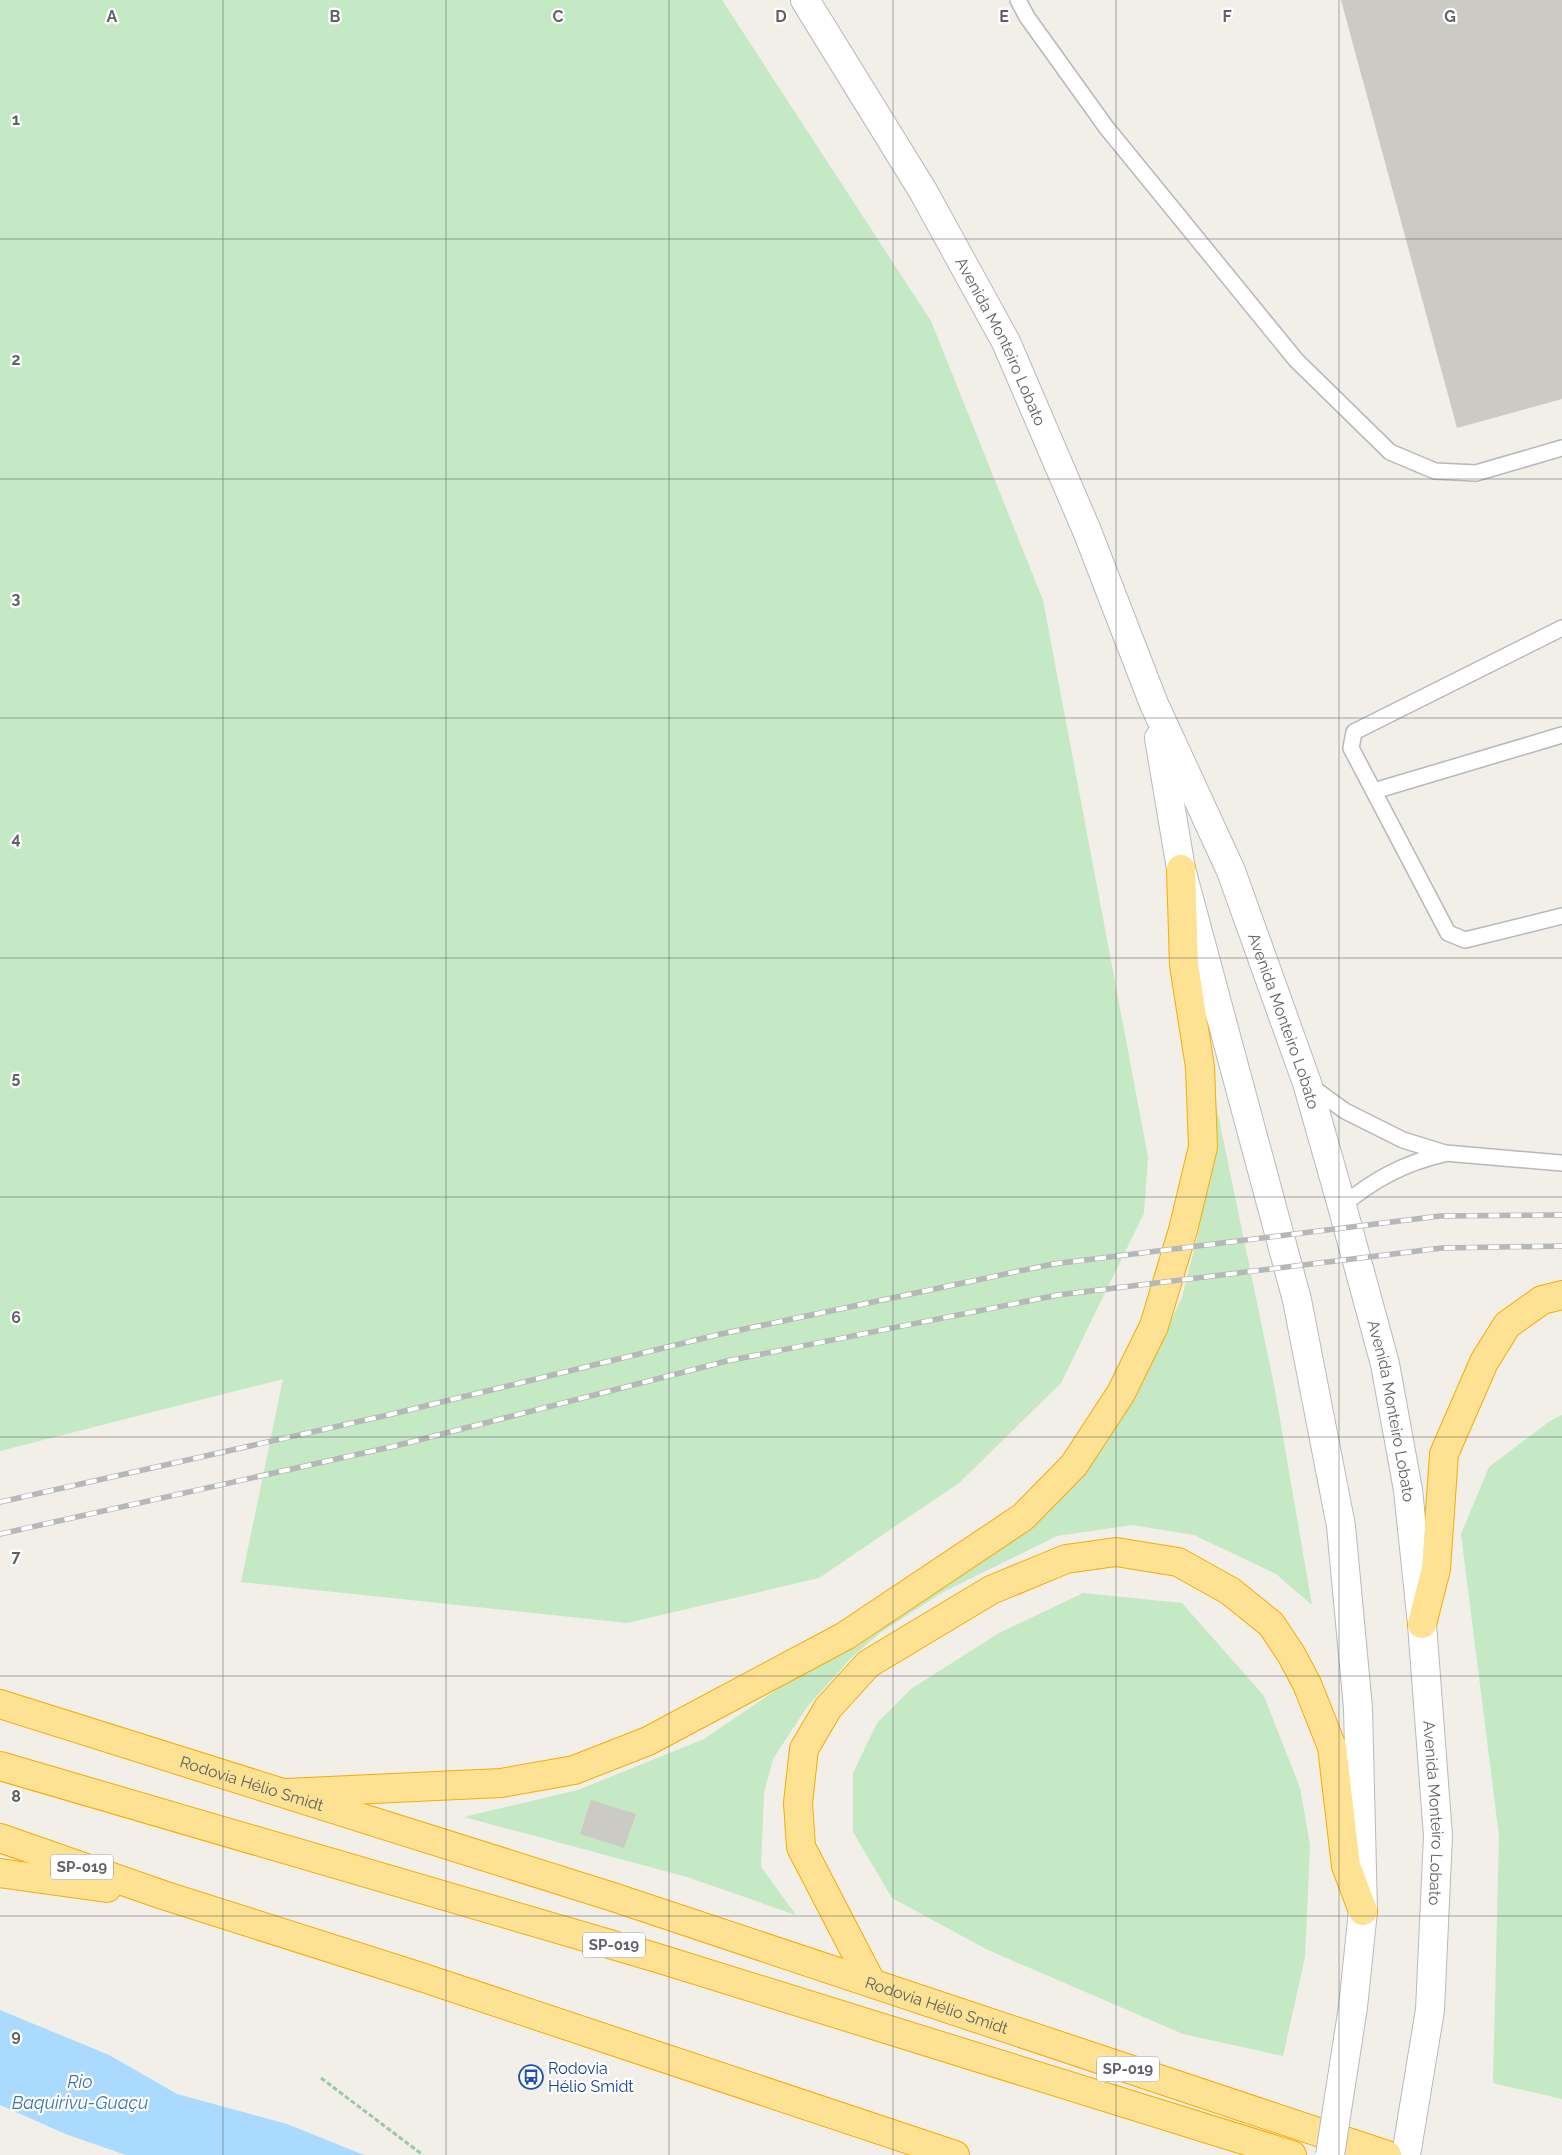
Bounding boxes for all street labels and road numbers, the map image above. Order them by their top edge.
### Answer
street label: Avenida Monteiro Lobato [951,254,1050,429]
street label: Avenida Monteiro Lobato [1244,931,1323,1111]
street label: Avenida Monteiro Lobato [1363,1318,1418,1503]
street label: Avenida Monteiro Lobato [1419,1720,1447,1906]
street label: Rodovia Hélio Smidt [177,1752,326,1815]
road number: SP-019 [51,1854,113,1880]
road number: SP-019 [583,1932,645,1958]
street label: Rodovia Hélio Smidt [863,1973,1011,2038]
road number: SP-019 [1097,2056,1159,2082]

